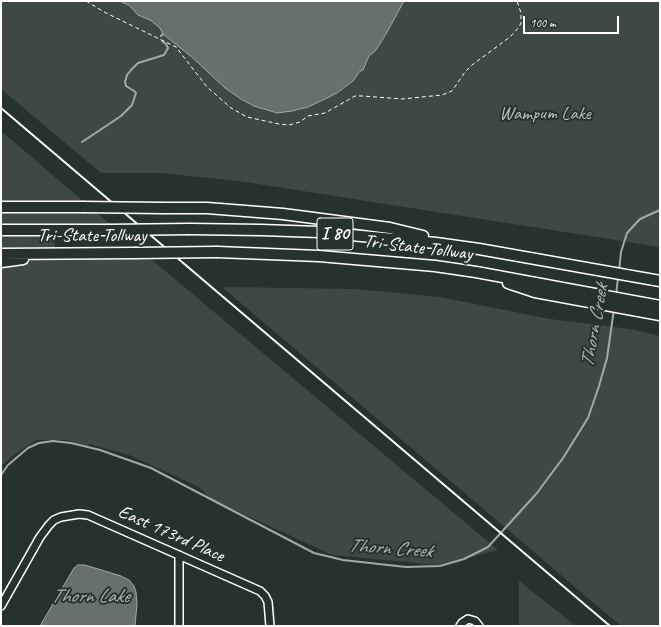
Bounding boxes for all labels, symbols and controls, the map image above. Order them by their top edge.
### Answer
scale bar [525,8,621,34]
text: 100 m [530,15,556,31]
park label: Wampum Lake [499,103,591,125]
road number: I 80 [317,218,353,250]
street label: Tri-State Tollway [37,225,147,247]
street label: Tri-State Tollway [362,230,474,266]
water label: Thorn Creek [576,283,614,369]
street label: East 173rd Place [114,500,228,568]
water label: Thorn Creek [347,534,433,564]
water label: Thorn Lake [51,585,129,609]

